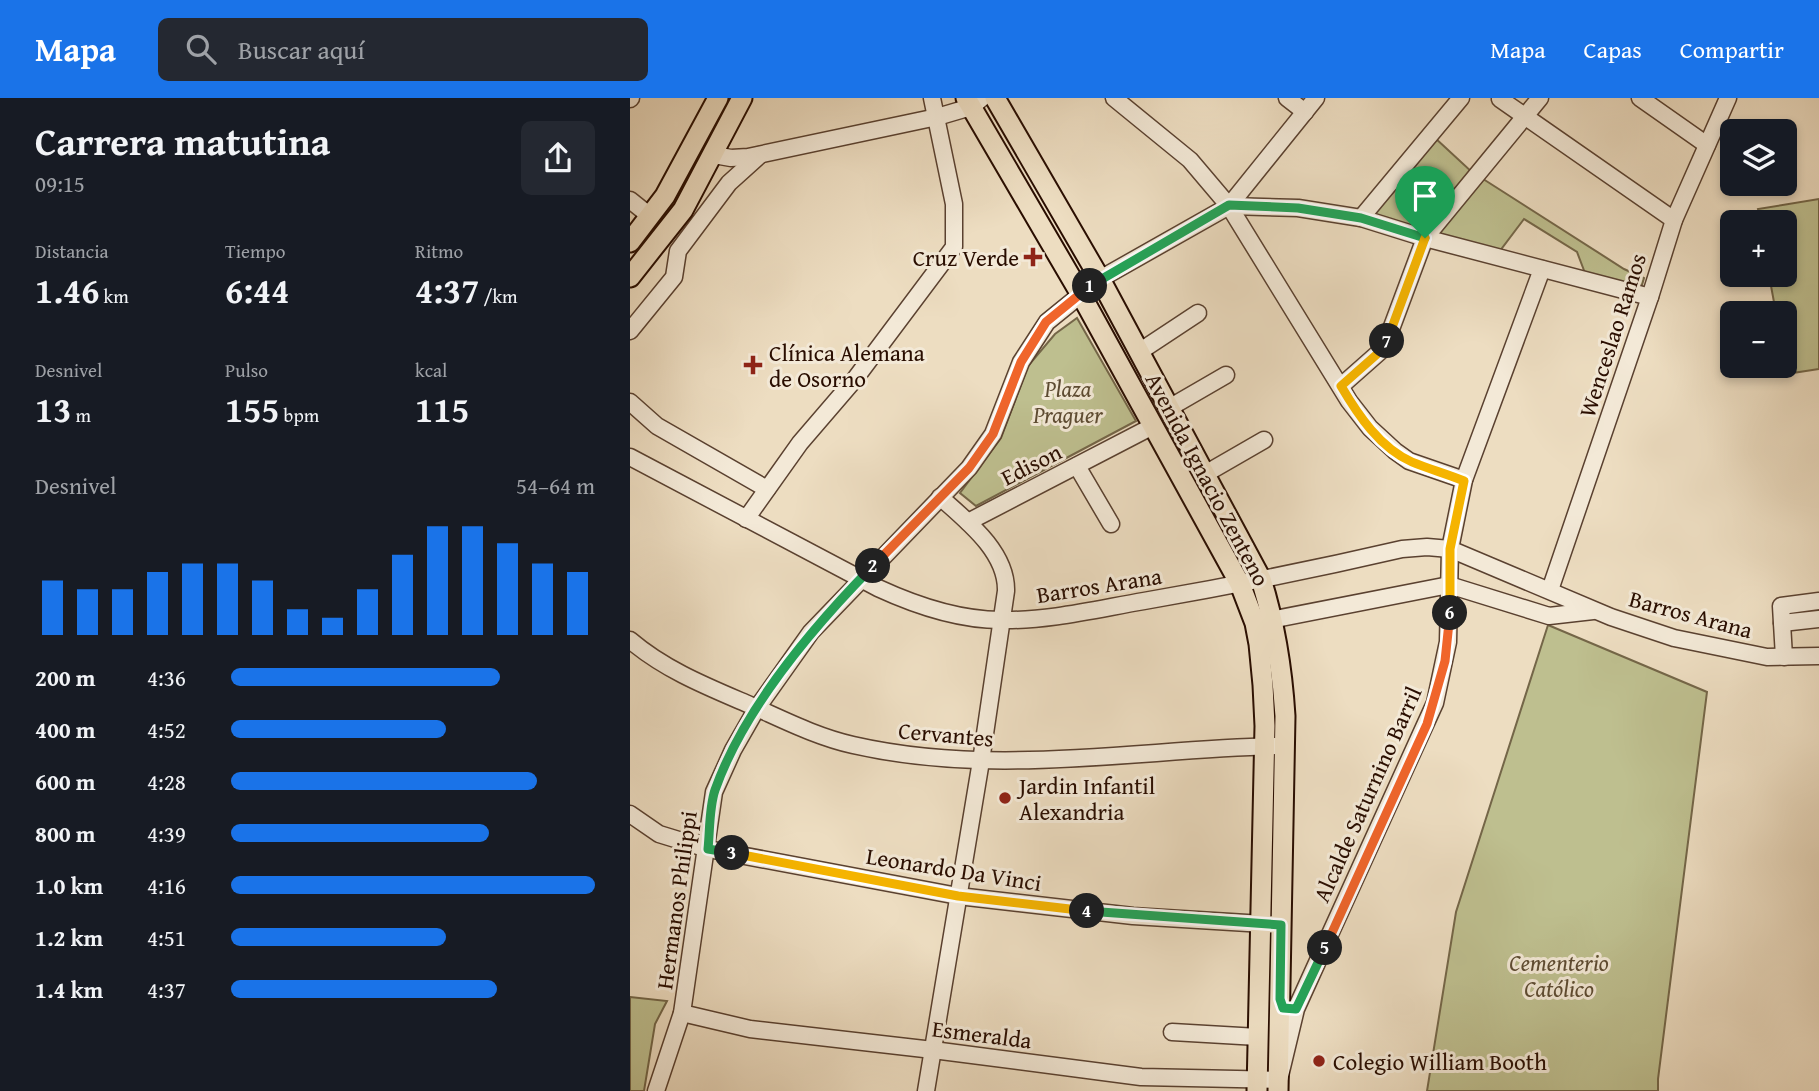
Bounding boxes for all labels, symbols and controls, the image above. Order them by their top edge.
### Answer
search box [158,18,648,81]
text: Mapa [35,25,116,73]
icon: search [182,30,220,68]
text: Buscar aquí [238,30,365,69]
text: Mapa [1490,32,1546,67]
text: Capas [1584,32,1642,67]
text: Compartir [1680,32,1784,67]
text: Carrera matutina [35,113,330,169]
map controls [1720,119,1797,378]
button: layers [1720,119,1797,196]
button: share [521,121,595,195]
pin [1395,166,1455,238]
text: 09:15 [35,167,85,200]
icon: arrive [1406,177,1444,215]
button: + [1720,210,1797,287]
text: Distancia [35,237,109,265]
text: Tiempo [225,237,285,265]
text: Ritmo [415,237,463,265]
place label: Cruz Verde [913,241,1019,274]
marker: Cruz Verde [1025,249,1041,265]
street label: Wenceslao Ramos [1570,249,1654,421]
text: 1.46 [35,265,99,316]
text: 6:44 [225,265,289,316]
text: 4:37 [415,265,479,316]
pin: 1 [1072,268,1107,304]
text: 1 [1085,271,1094,299]
text: km [99,282,129,310]
text: /km [479,282,518,310]
button: − [1720,301,1797,378]
pin: 7 [1370,324,1404,358]
text: 7 [1382,326,1391,354]
place label: Clínica Alemana de Osorno [769,336,925,395]
marker: Clínica Alemana de Osorno [743,355,763,375]
text: Desnivel [35,356,102,384]
text: Pulso [225,356,268,384]
text: kcal [415,356,447,384]
street label: Avenida Ignacio Zenteno [1138,366,1278,592]
park label: Plaza Praguer [1032,372,1104,431]
text: 13 [35,384,71,435]
text: 155 [225,384,279,435]
text: 115 [415,384,469,435]
text: m [71,401,91,429]
text: bpm [279,401,319,429]
street label: Edison [995,435,1067,493]
text: Desnivel [35,469,116,502]
text: 54–64 m [516,469,595,502]
pin: 2 [856,548,890,584]
text: 2 [868,551,877,579]
street label: Barros Arana [1034,559,1164,611]
street label: Barros Arana [1626,582,1756,646]
pin: 6 [1432,596,1468,630]
text: 6 [1445,598,1454,626]
text: 200 m [35,661,96,694]
text: 4:36 [147,661,186,694]
street label: Alcalde Saturnino Barril [1305,681,1429,907]
text: 400 m [35,713,96,746]
text: 4:52 [147,713,186,746]
street label: Cervantes [897,713,995,755]
text: 600 m [35,765,96,798]
text: 4:28 [147,765,186,798]
place label: Jardin Infantil Alexandria [1016,769,1155,828]
marker: Jardin Infantil Alexandria [997,790,1013,806]
street label: Hermanos Philippi [647,809,705,991]
text: 800 m [35,817,96,850]
text: 4:39 [147,817,186,850]
pin: 3 [714,836,749,870]
text: 3 [727,838,736,866]
street label: Leonardo Da Vinci [864,839,1044,899]
text: 1.0 km [35,869,103,902]
text: 4:16 [147,869,186,902]
pin: 4 [1070,894,1105,928]
text: 4 [1082,896,1091,924]
text: 1.2 km [35,921,103,954]
text: 4:51 [147,921,186,954]
pin: 5 [1308,930,1342,966]
text: 5 [1320,933,1329,961]
park label: Cementerio Católico [1509,946,1609,1005]
text: 1.4 km [35,973,103,1006]
text: 4:37 [147,973,186,1006]
street label: Esmeralda [930,1012,1034,1056]
place label: Colegio William Booth [1333,1045,1547,1078]
marker: Colegio William Booth [1311,1053,1327,1069]

